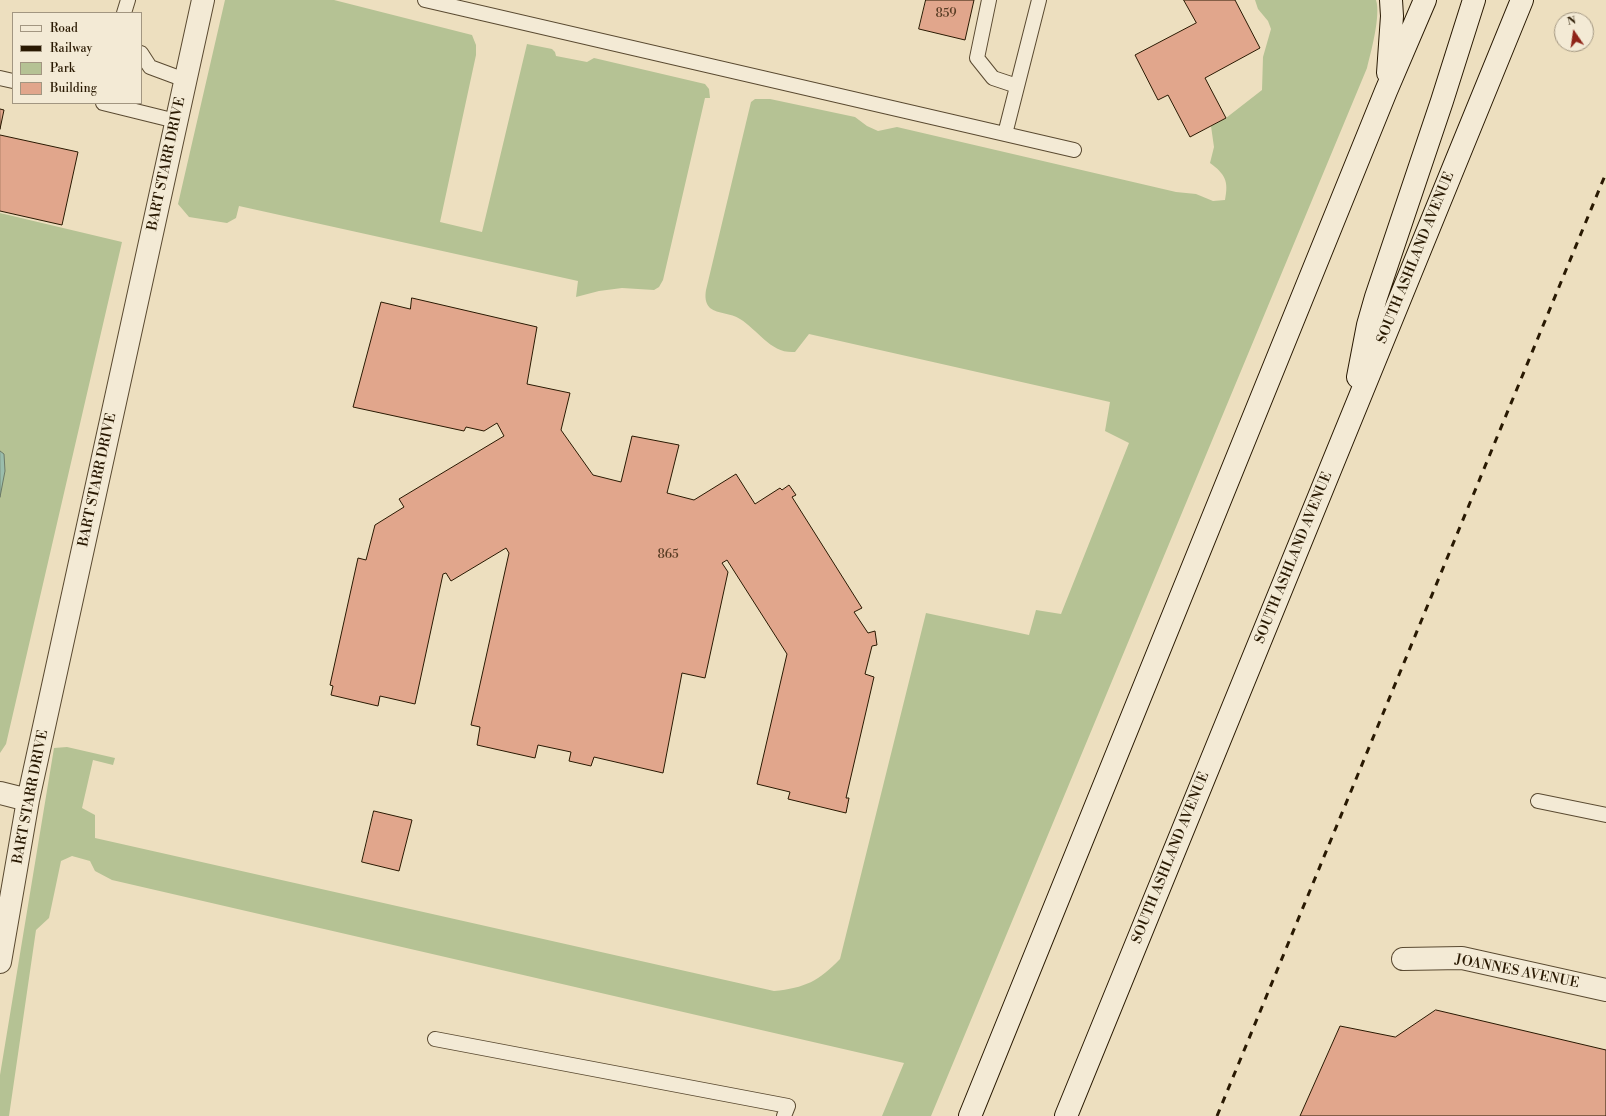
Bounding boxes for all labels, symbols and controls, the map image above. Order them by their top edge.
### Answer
house number: 859 [935,7,957,21]
legend [12,12,142,104]
north arrow [1554,12,1594,52]
text: N [1566,13,1577,29]
text: Road [50,21,78,36]
text: Railway [50,41,92,56]
text: Park [50,61,75,76]
text: Building [50,81,97,96]
street label: BART STARR DRIVE [145,96,189,232]
street label: SOUTH ASHLAND AVENUE [1374,170,1458,346]
street label: BART STARR DRIVE [76,412,120,548]
street label: SOUTH ASHLAND AVENUE [1252,470,1336,646]
house number: 865 [657,548,679,562]
street label: BART STARR DRIVE [10,729,52,865]
street label: SOUTH ASHLAND AVENUE [1129,770,1213,946]
street label: JOANNES AVENUE [1454,952,1580,992]

